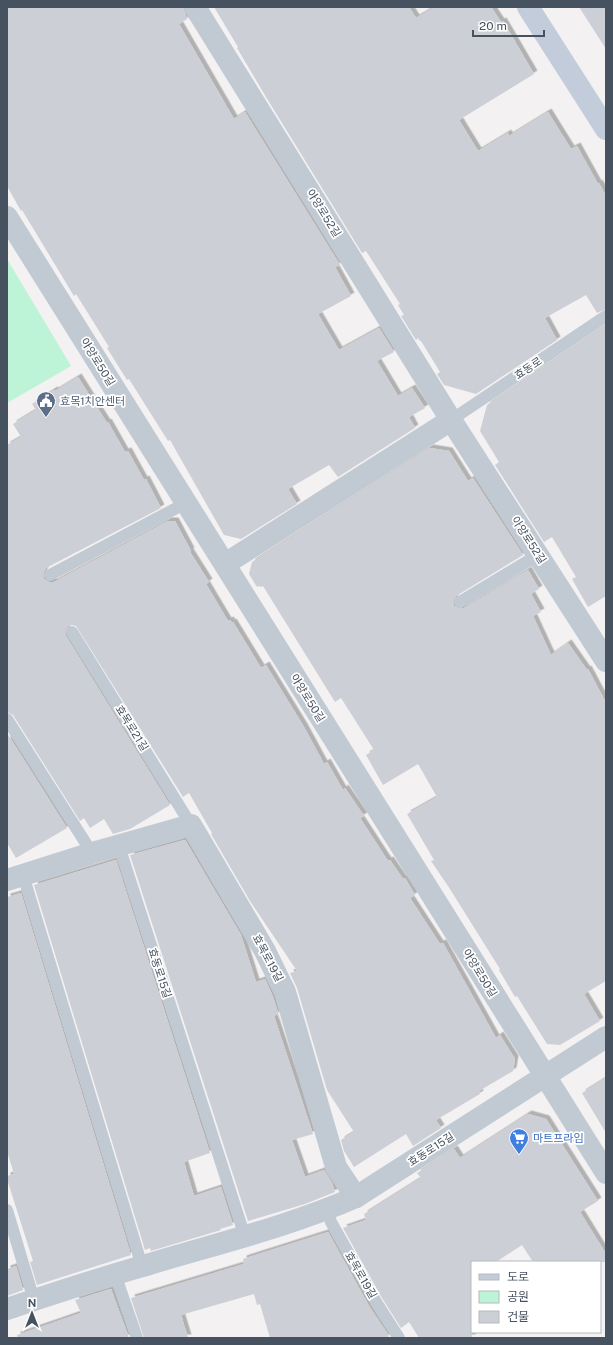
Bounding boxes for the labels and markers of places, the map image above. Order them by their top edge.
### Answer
public building icon: 효목1치안센터 [35,390,57,418]
place label: 효목1치안센터 [60,395,125,407]
supermarket icon: 마트프라임 [508,1127,530,1155]
place label: 마트프라임 [533,1132,584,1144]

